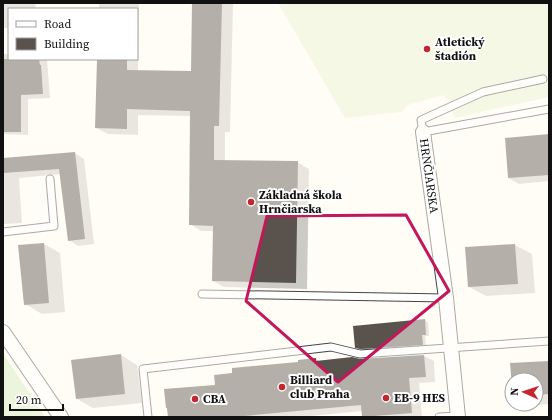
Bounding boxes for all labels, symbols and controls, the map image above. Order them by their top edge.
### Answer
legend [8,8,138,60]
text: Road [44,16,71,32]
place label: Atletický štadión [435,34,485,64]
text: Building [44,36,89,52]
marker: Atletický štadión [422,44,432,54]
street label: HRNČIARSKA [416,137,442,215]
place label: Základná škola Hrnčiarska [259,187,342,217]
marker: Základná škola Hrnčiarska [246,197,256,207]
place label: Billiard club Praha [290,372,350,402]
north arrow [504,372,544,412]
marker: Billiard club Praha [277,382,287,392]
scale bar [10,386,63,412]
text: N [507,387,522,396]
place label: EB-9 HES [394,390,446,406]
place label: CBA [203,391,226,407]
text: 20 m [16,392,42,408]
marker: EB-9 HES [381,393,391,403]
marker: CBA [190,394,200,404]

